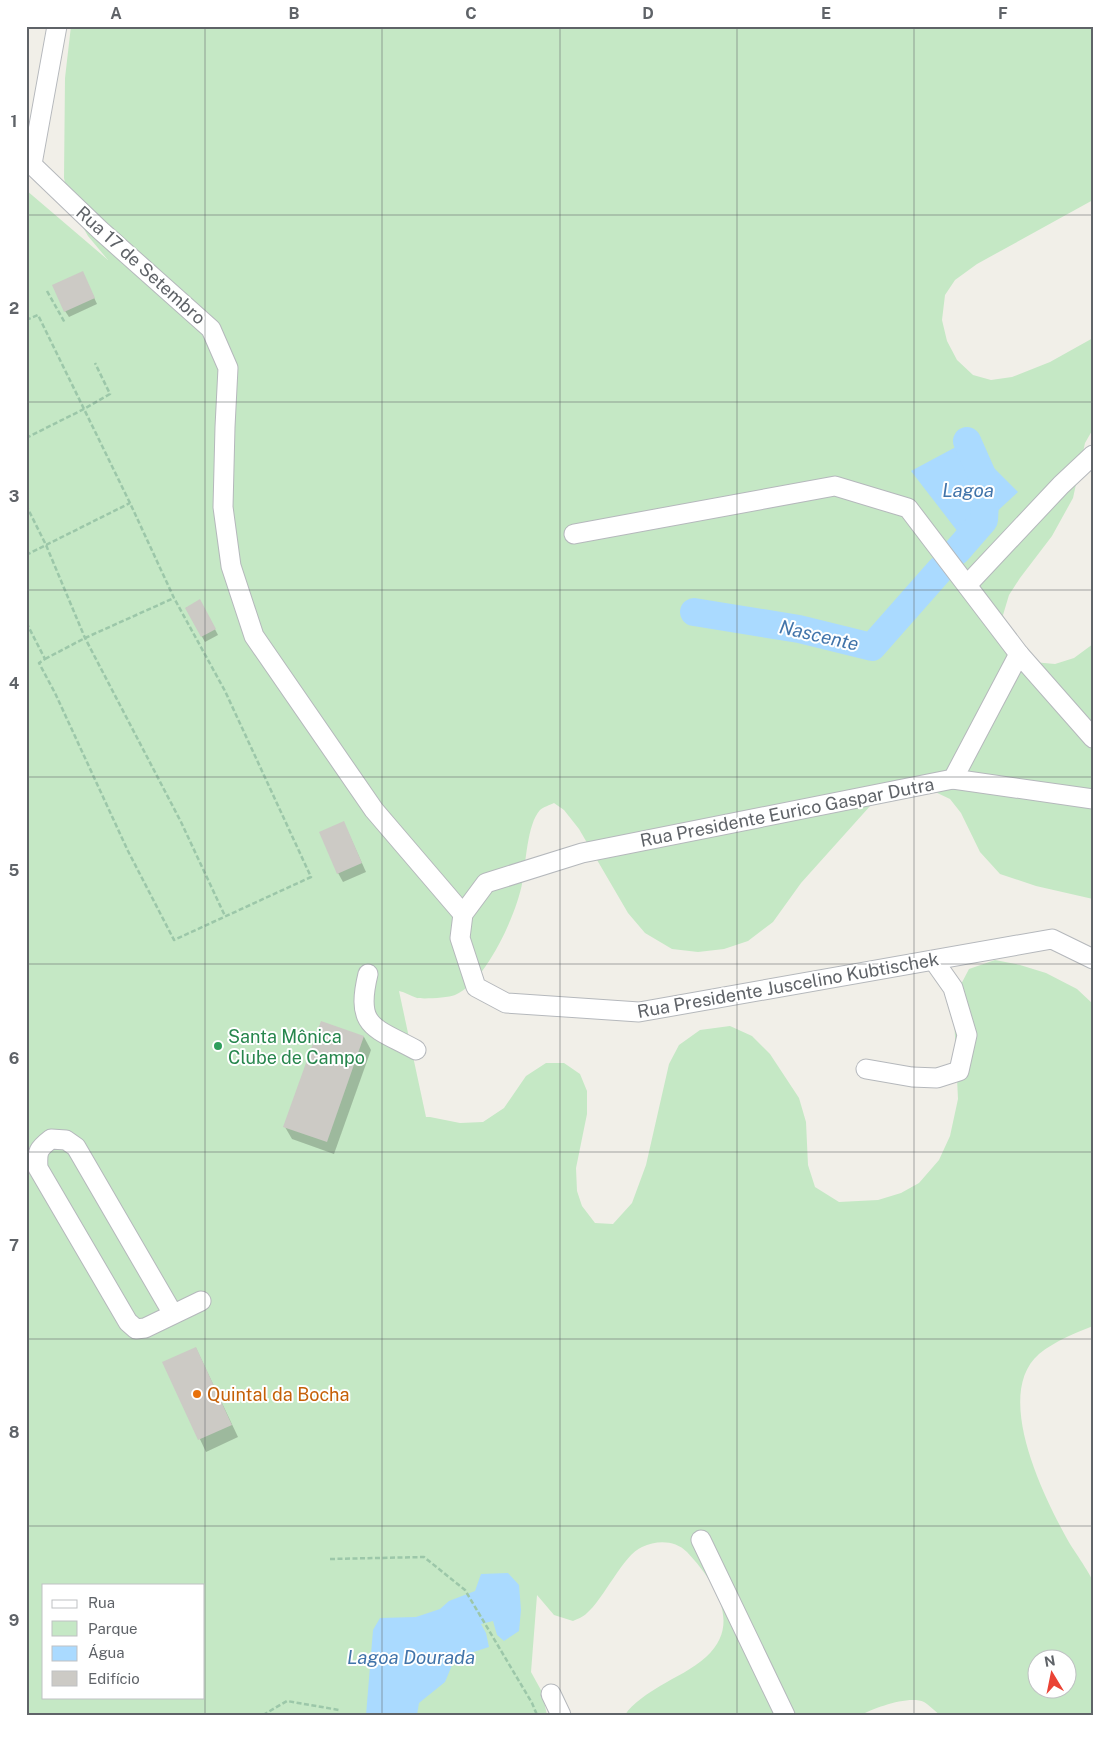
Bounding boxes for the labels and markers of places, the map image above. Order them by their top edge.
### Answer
place label: Santa Mônica Clube de Campo [228,1026,365,1068]
marker: Santa Mônica Clube de Campo [212,1040,224,1052]
place label: Quintal da Bocha [207,1384,349,1405]
marker: Quintal da Bocha [191,1388,203,1400]

